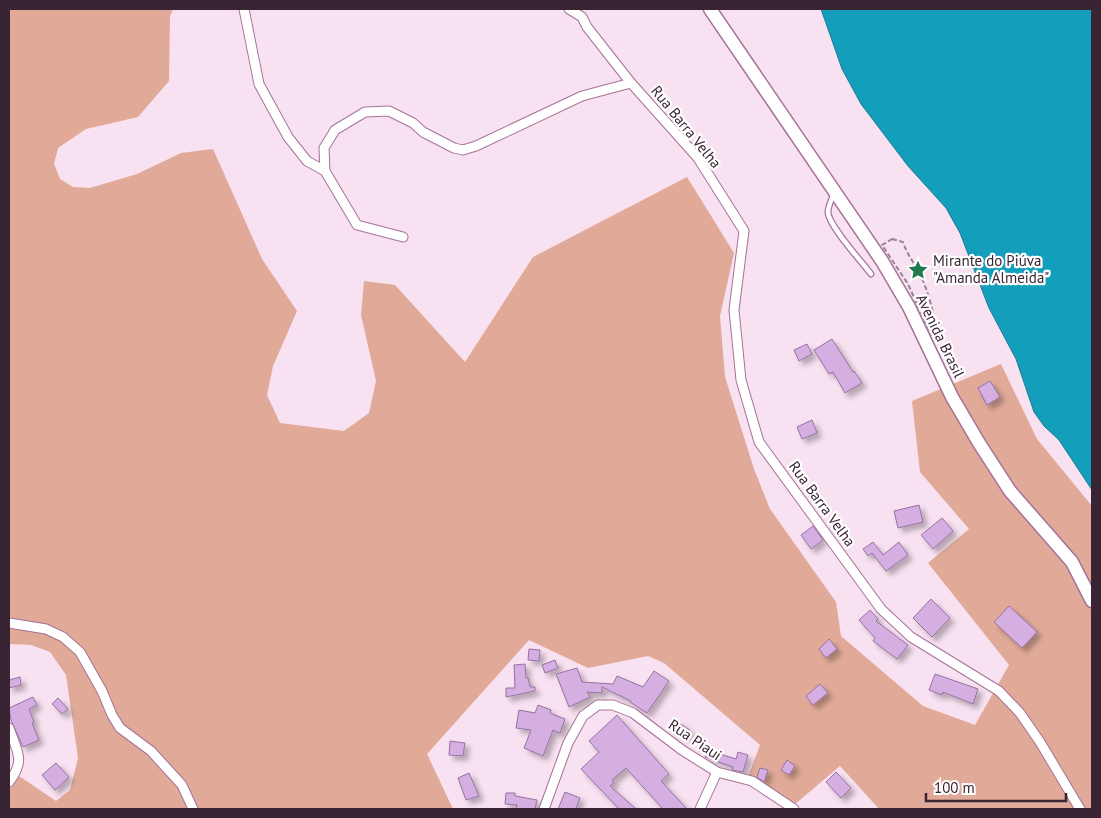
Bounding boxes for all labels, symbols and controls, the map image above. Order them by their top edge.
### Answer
street label: Rua Barra Velha [647,81,726,172]
place label: Mirante do Piúva "Amanda Almeida" [933,251,1049,287]
place icon: Mirante do Piúva "Amanda Almeida" [907,259,929,281]
street label: Avenida Brasil [912,291,969,381]
street label: Rua Barra Velha [785,457,860,550]
street label: Rua Piaui [665,715,726,764]
scale bar [926,770,1066,802]
text: 100 m [934,778,975,797]

